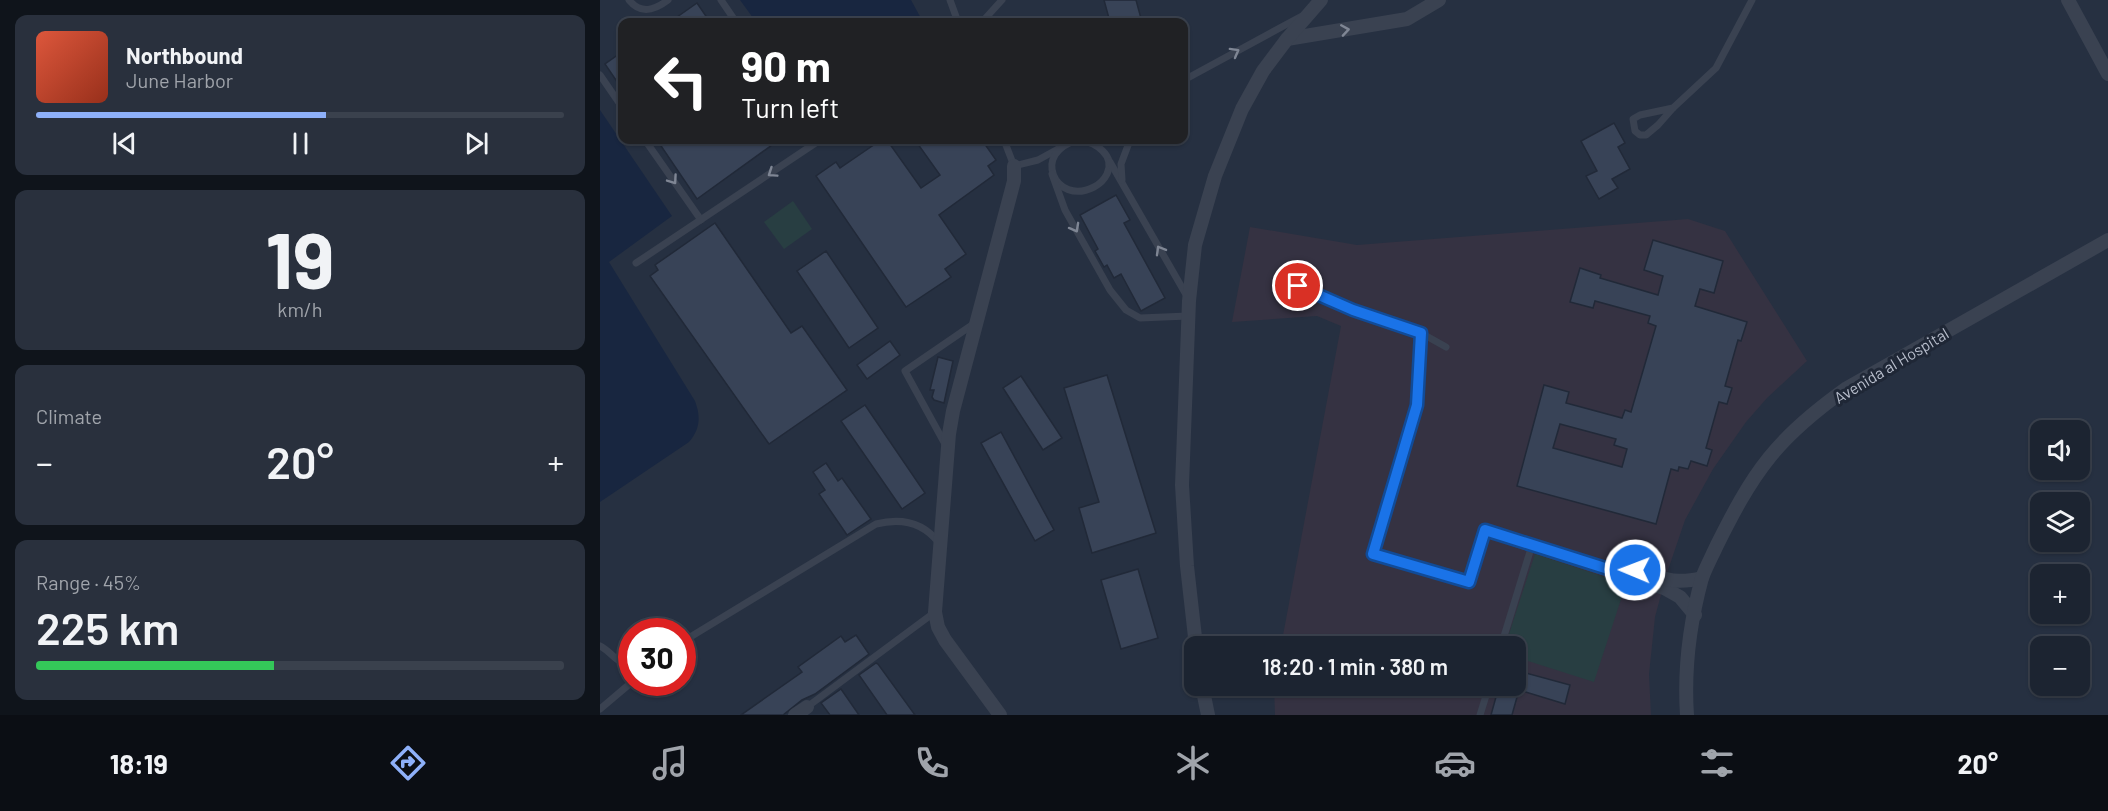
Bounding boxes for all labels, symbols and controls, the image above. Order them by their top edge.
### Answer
one-way arrow [1340,24,1350,36]
text: 90 m [741,40,831,90]
text: Northbound [126,42,243,68]
icon: left [642,42,720,120]
one-way arrow [1229,48,1239,59]
text: June Harbor [126,68,233,92]
text: Turn left [741,91,839,123]
icon: previous [108,127,141,160]
icon: pause [284,127,317,160]
icon: next [460,127,493,160]
one-way arrow [767,165,778,176]
one-way arrow [666,173,677,184]
text: 19 [265,211,335,305]
one-way arrow [1068,221,1079,232]
one-way arrow [1156,246,1167,256]
pin [1272,260,1323,311]
icon: arrive [1281,269,1314,302]
text: km/h [277,297,323,321]
street label: Avenida al Hospital [1830,323,1952,407]
text: Climate [36,404,102,428]
map controls [2030,420,2090,696]
button: sound [2030,420,2090,480]
text: 20° [266,434,334,488]
text: − [36,442,53,482]
text: + [548,442,564,482]
button: layers [2030,492,2090,552]
position arrow [1603,538,1667,602]
button: + [2030,564,2090,624]
text: Range · 45% [36,570,141,594]
text: 225 km [36,600,179,654]
speed limit sign: 30 [618,618,696,696]
button: − [2030,636,2090,696]
text: 18:20 · 1 min · 380 m [1262,653,1448,679]
icon: directions [387,742,429,784]
icon: music [649,742,691,784]
icon: phone [911,742,953,784]
icon: climate [1172,742,1214,784]
icon: car [1434,742,1476,784]
icon: filters [1696,742,1738,784]
text: 18:19 [110,747,168,779]
text: 20° [1957,747,1998,779]

